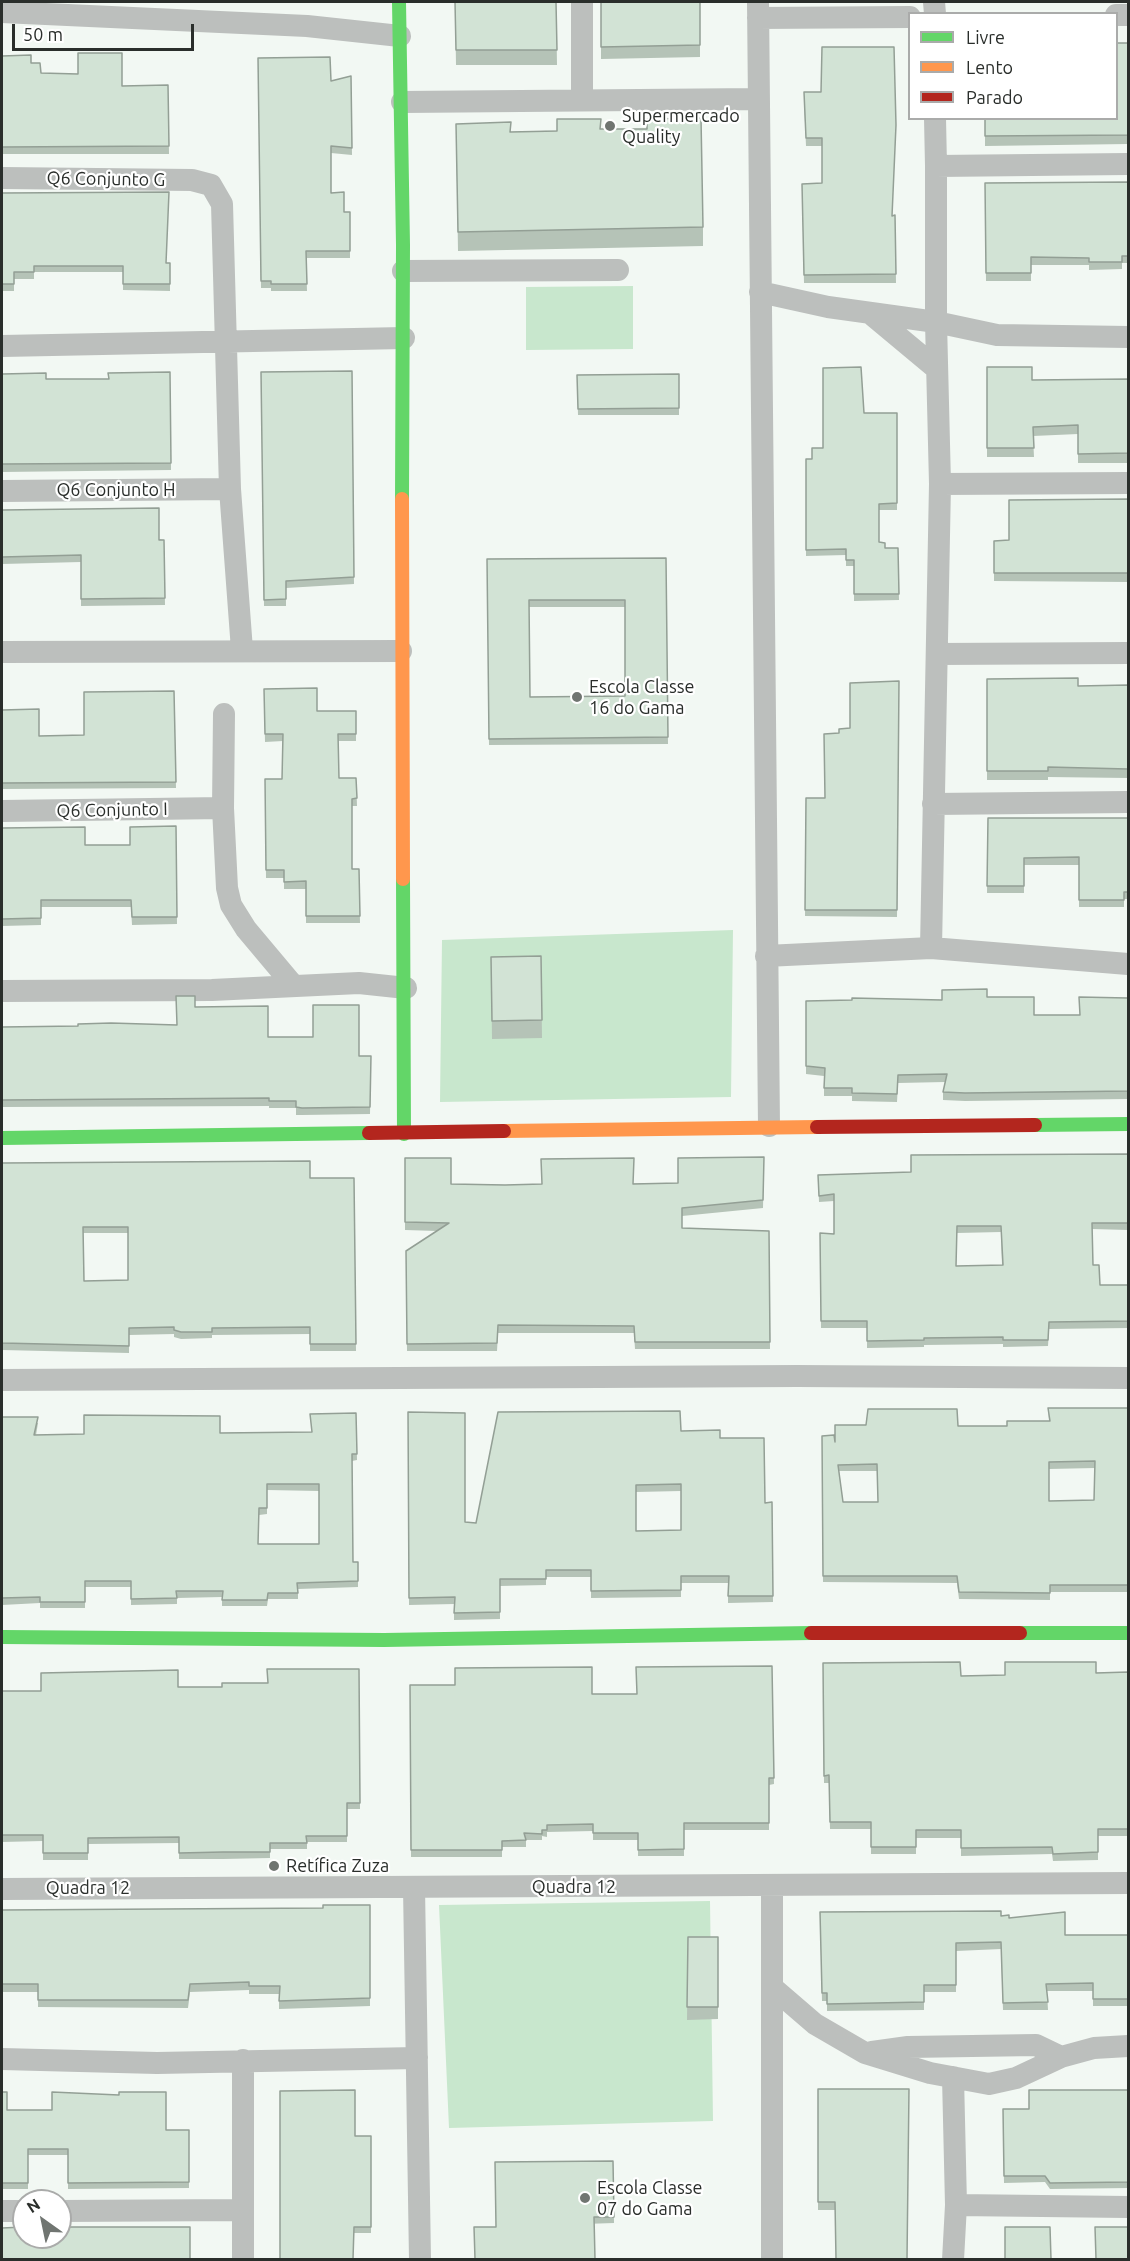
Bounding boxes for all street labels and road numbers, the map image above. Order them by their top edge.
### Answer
street label: Q6 Conjunto G [47,167,165,191]
street label: Q6 Conjunto H [56,479,176,501]
street label: Q6 Conjunto I [56,798,168,822]
street label: Quadra 12 [532,1876,616,1898]
street label: Quadra 12 [46,1877,130,1899]

